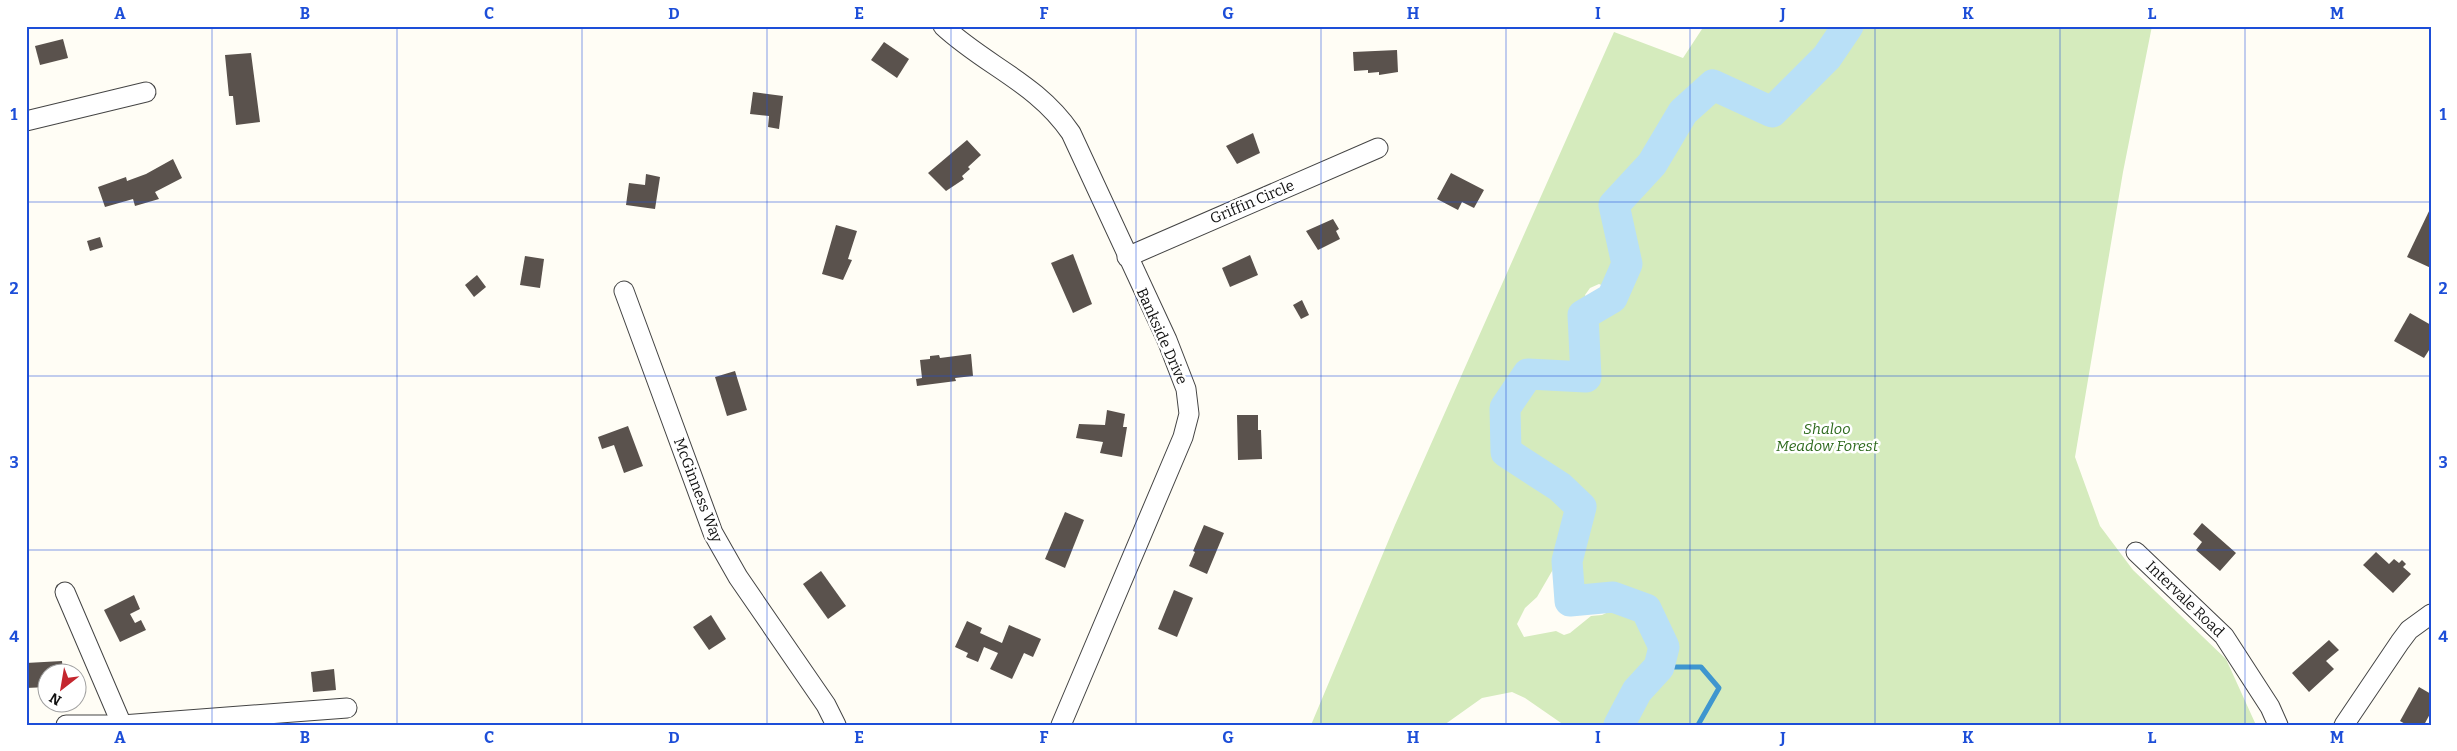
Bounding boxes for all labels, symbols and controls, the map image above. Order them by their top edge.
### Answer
text: A [114,4,126,23]
text: B [300,4,310,23]
text: C [484,4,494,23]
text: D [668,4,680,23]
text: E [854,4,864,23]
text: F [1040,4,1049,23]
text: G [1222,4,1234,23]
text: H [1407,4,1420,23]
text: I [1595,4,1601,23]
text: J [1779,4,1786,23]
text: K [1962,4,1974,23]
text: L [2148,4,2157,23]
text: M [2330,4,2344,23]
text: 1 [11,105,18,124]
text: 1 [2440,105,2447,124]
street label: Griffin Circle [1207,176,1297,228]
text: 2 [9,279,19,298]
text: 2 [2438,279,2448,298]
street label: Bankside Drive [1133,285,1191,387]
park label: Shaloo Meadow Forest [1776,420,1879,455]
street label: McGinness Way [670,435,726,545]
text: 3 [9,453,19,472]
text: 3 [2438,453,2448,472]
street label: Intervale Road [2142,557,2228,641]
text: 4 [9,627,19,646]
text: 4 [2438,627,2448,646]
north arrow [38,664,88,714]
text: N [46,689,65,709]
text: A [114,728,126,747]
text: B [300,728,310,747]
text: C [484,728,494,747]
text: D [668,728,680,747]
text: E [854,728,864,747]
text: F [1040,728,1049,747]
text: G [1222,728,1234,747]
text: H [1407,728,1420,747]
text: I [1595,728,1601,747]
text: J [1779,728,1786,747]
text: K [1962,728,1974,747]
text: L [2148,728,2157,747]
text: M [2330,728,2344,747]

